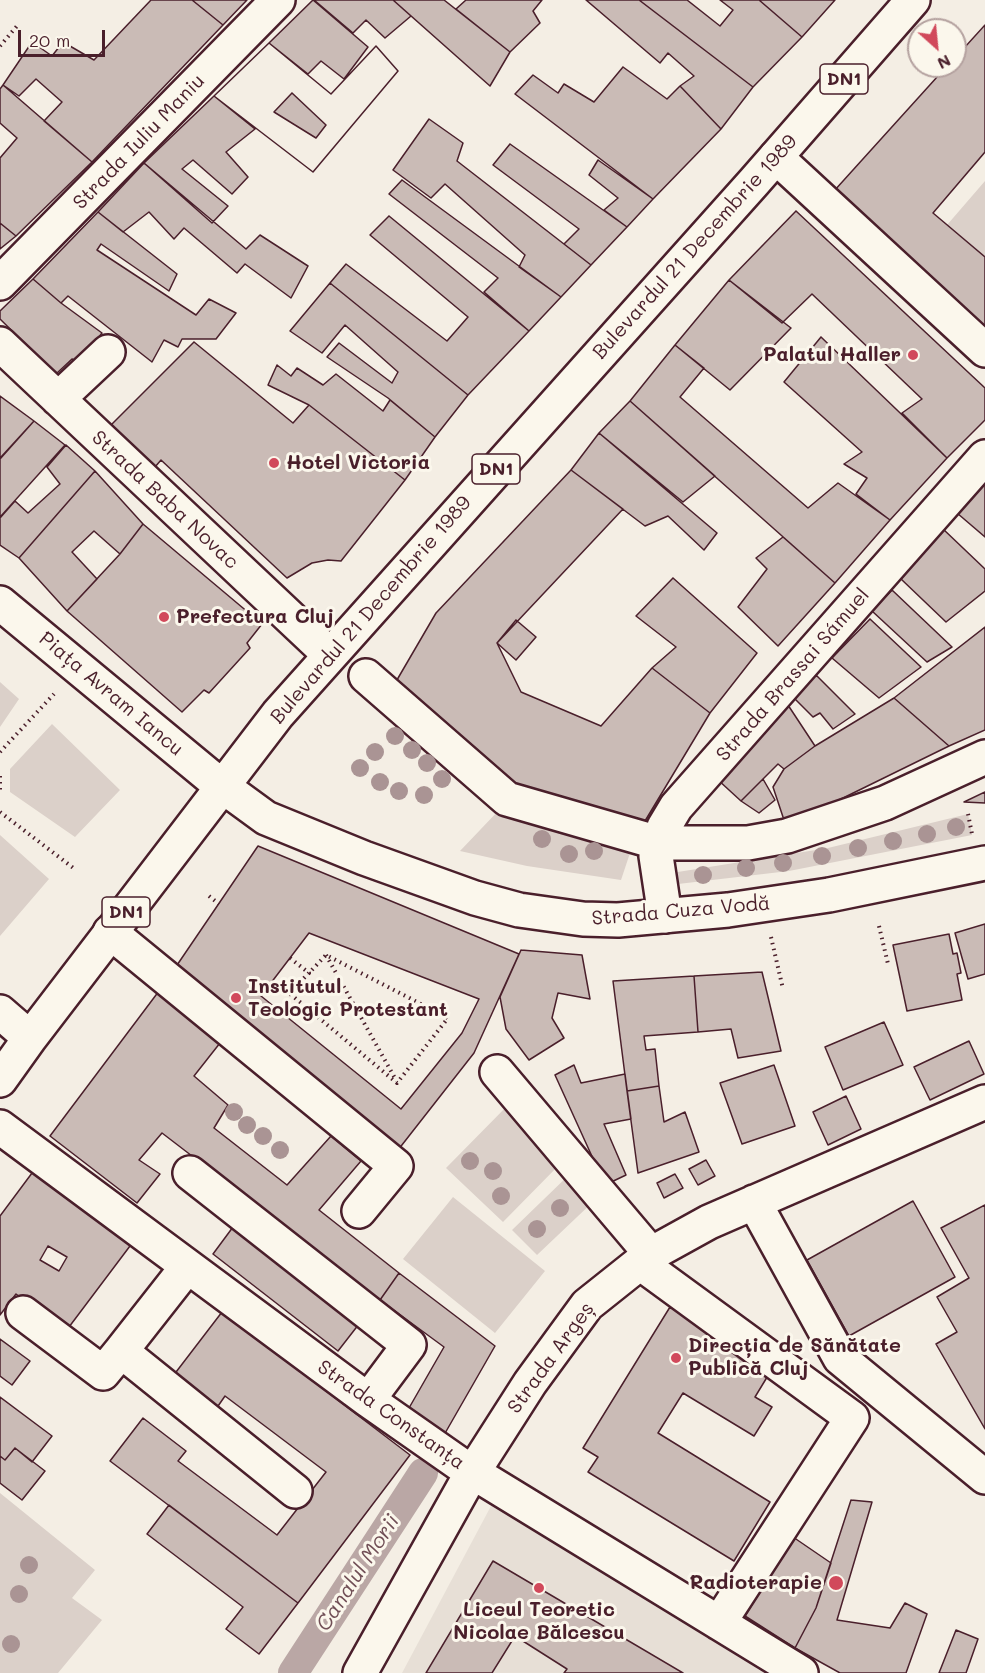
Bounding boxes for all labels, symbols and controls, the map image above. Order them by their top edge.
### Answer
scale bar [21,18,108,56]
north arrow [907,18,967,78]
text: 20 m [29,28,70,52]
text: N [934,51,955,75]
road number: DN1 [820,64,868,94]
street label: Strada Iuliu Maniu [68,69,210,215]
street label: Bulevardul 21 Decembrie 1989 [588,130,802,364]
place label: Palatul Haller [763,343,901,367]
marker: Palatul Haller [906,348,920,362]
street label: Strada Baba Novac [87,426,243,574]
place label: Hotel Victoria [286,451,430,475]
road number: DN1 [472,454,520,484]
marker: Hotel Victoria [267,456,281,470]
street label: Bulevardul 21 Decembrie 1989 [266,491,476,729]
street label: Strada Brassai Sámuel [711,584,875,766]
place label: Prefectura Cluj [176,605,334,629]
marker: Prefectura Cluj [157,610,171,624]
street label: Piața Avram Iancu [34,627,188,761]
street label: Strada Cuza Vodă [591,891,771,931]
road number: DN1 [102,897,150,927]
place label: Institutul Teologic Protestant [248,975,448,1022]
marker: Institutul Teologic Protestant [229,991,243,1005]
street label: Strada Argeș [503,1298,599,1418]
place label: Direcția de Sănătate Publică Cluj [688,1334,901,1381]
marker: Direcția de Sănătate Publică Cluj [669,1351,683,1365]
street label: Strada Constanța [313,1355,469,1475]
water label: Canalul Morii [311,1510,405,1636]
place label: Radioterapie [690,1571,822,1595]
marker: Radioterapie [827,1574,845,1592]
marker: Liceul Teoretic Nicolae Bălcescu [532,1581,546,1595]
place label: Liceul Teoretic Nicolae Bălcescu [453,1598,625,1645]

